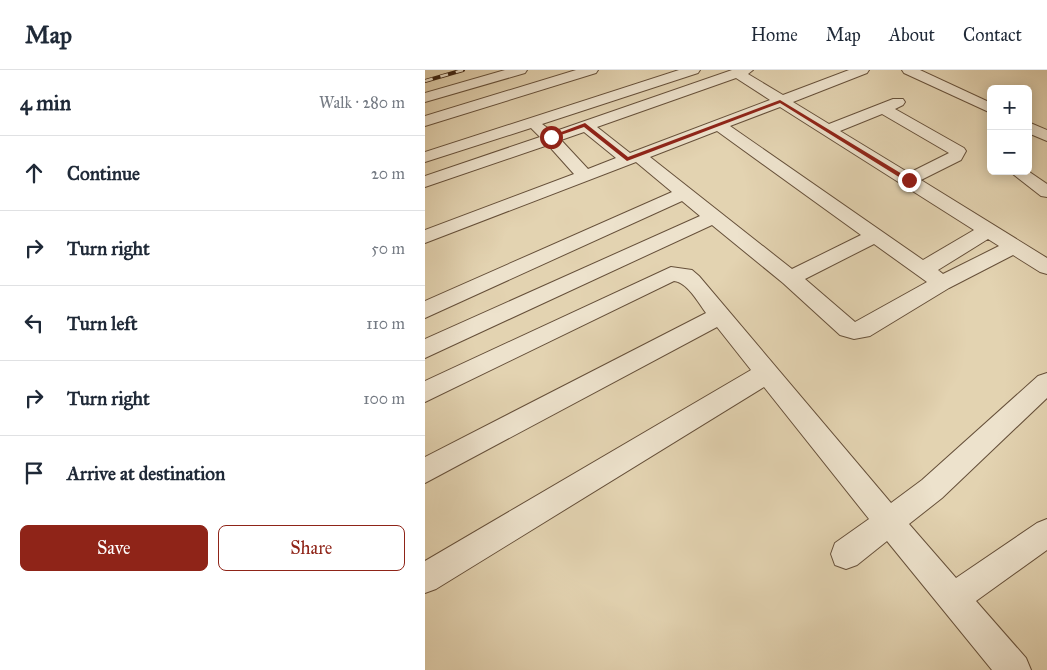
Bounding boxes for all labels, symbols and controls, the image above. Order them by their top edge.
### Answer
text: Map [25,20,72,50]
text: Home [751,24,798,46]
text: Map [826,24,861,46]
text: About [889,24,935,46]
text: Contact [963,24,1022,46]
map controls [987,85,1032,175]
button: + [987,85,1032,130]
text: 4 min [20,90,71,116]
text: Walk · 280 m [319,93,405,112]
route start [540,126,563,149]
button: − [987,130,1032,175]
icon: ahead [20,159,48,187]
text: Continue [67,162,140,185]
text: 20 m [371,164,405,183]
route end [898,169,921,192]
icon: right [20,234,48,262]
text: Turn right [67,237,150,260]
text: 50 m [371,239,405,258]
icon: left [20,309,48,337]
text: Turn left [67,312,137,335]
text: 110 m [366,314,405,333]
icon: right [20,384,48,412]
text: Turn right [67,387,150,410]
text: 100 m [363,389,405,408]
icon: arrive [20,459,48,487]
text: Arrive at destination [67,462,225,485]
button: Save [20,525,208,571]
button: Share [218,525,405,571]

